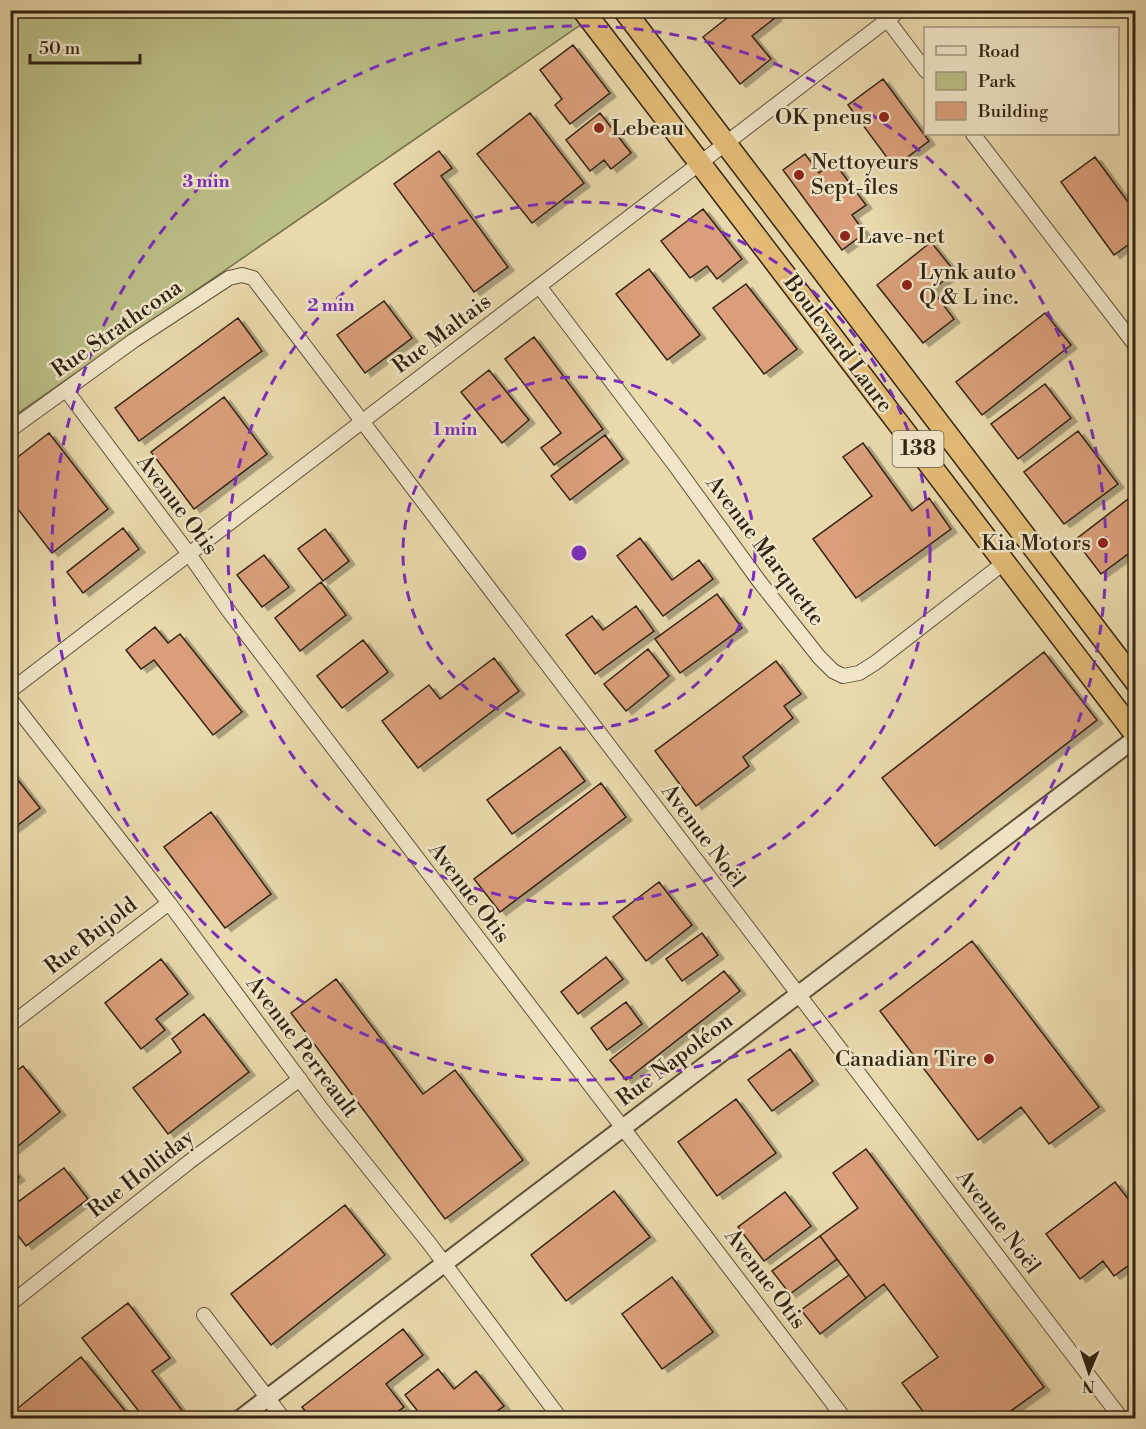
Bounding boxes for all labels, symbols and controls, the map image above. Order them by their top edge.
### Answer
scale bar [30,27,140,65]
legend [924,27,1119,135]
text: 50 m [39,37,81,60]
text: Road [978,40,1021,63]
text: Park [978,70,1017,93]
text: Building [977,100,1049,123]
place label: OK pneus [775,104,872,131]
marker: OK pneus [877,110,891,124]
place label: Lebeau [611,115,684,142]
marker: Lebeau [592,121,606,135]
place label: Nettoyeurs Sept-îles [811,149,919,201]
marker: Nettoyeurs Sept-îles [792,168,806,182]
text: 3 min [183,170,229,193]
place label: Lave-net [857,223,945,250]
marker: Lave-net [838,229,852,243]
place label: Lynk auto Q & L inc. [919,259,1018,311]
street label: Boulevard Laure [777,269,898,418]
street label: Rue Strathcona [46,274,188,384]
marker: Lynk auto Q & L inc. [900,278,914,292]
street label: Rue Maltais [387,288,497,380]
text: 2 min [307,294,355,317]
text: 1 min [433,418,477,441]
road number: 138 [892,431,944,467]
street label: Avenue Otis [130,449,224,561]
street label: Avenue Marquette [699,470,830,631]
place label: Kia Motors [981,530,1091,557]
marker: Kia Motors [1096,536,1110,550]
centre of rings [569,543,589,563]
street label: Avenue Noël [655,778,751,894]
street label: Avenue Otis [422,837,516,949]
street label: Rue Bujold [39,891,143,981]
street label: Avenue Perreault [239,970,364,1123]
street label: Rue Napoléon [611,1007,739,1113]
place label: Canadian Tire [835,1046,977,1073]
marker: Canadian Tire [982,1052,996,1066]
street label: Rue Holliday [82,1124,200,1224]
street label: Avenue Noël [950,1164,1046,1280]
street label: Avenue Otis [718,1223,812,1335]
north arrow [1059,1342,1119,1402]
text: N [1081,1376,1095,1396]

